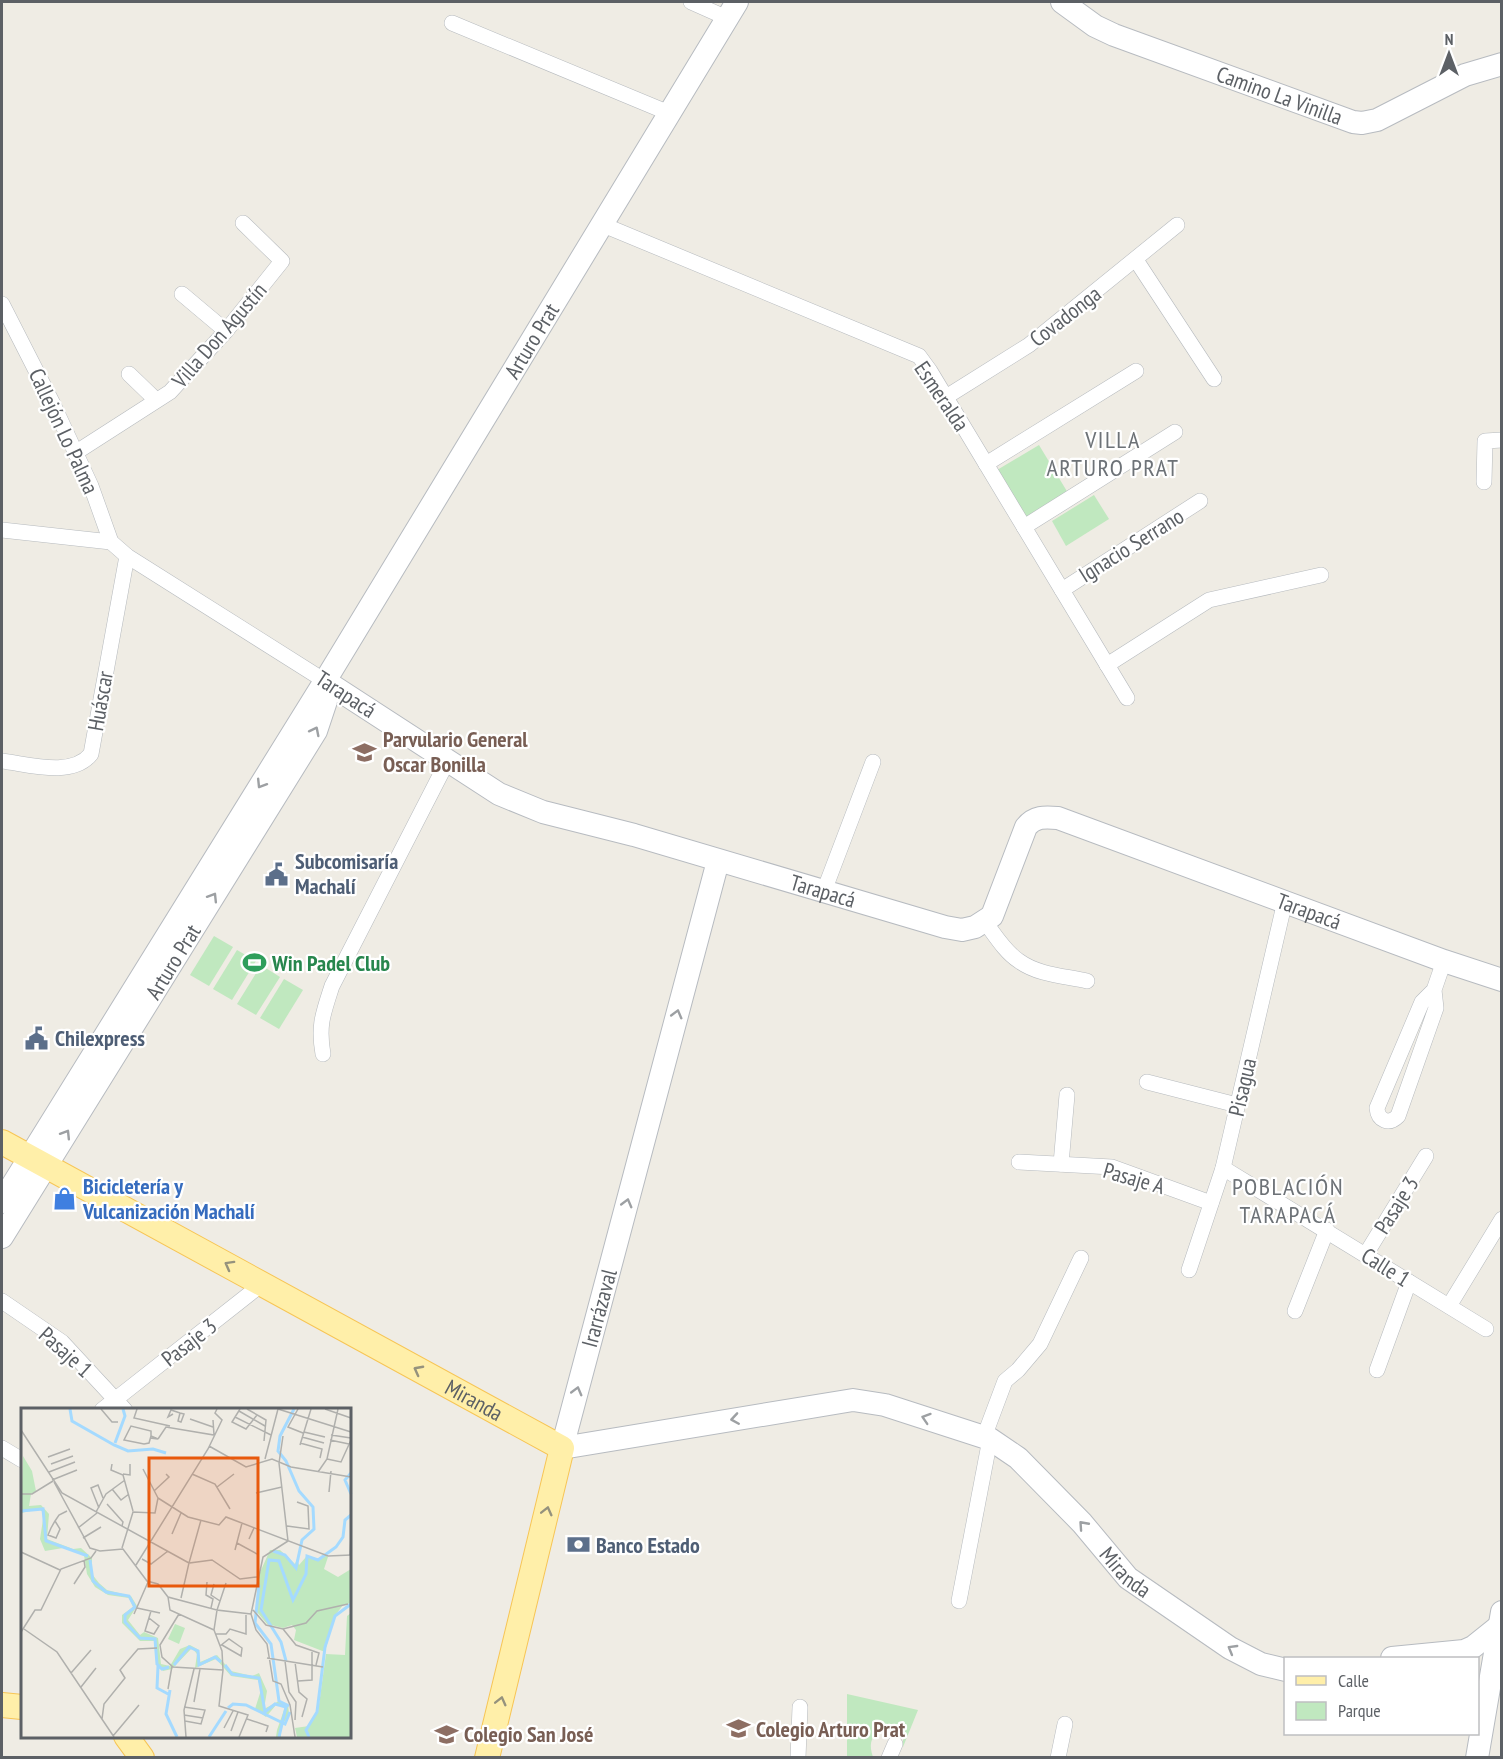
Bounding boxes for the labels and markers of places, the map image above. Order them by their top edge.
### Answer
place label: Parvulario General Oscar Bonilla [383,725,528,778]
school or university icon: Parvulario General Oscar Bonilla [352,739,378,765]
place label: Subcomisaría Machalí [295,847,398,900]
public building icon: Subcomisaría Machalí [264,861,290,887]
place label: Win Padel Club [271,949,390,977]
sports icon: Win Padel Club [241,950,267,976]
place label: Chilexpress [55,1024,145,1052]
public building icon: Chilexpress [24,1025,50,1051]
place label: Bicicletería y Vulcanización Machalí [82,1172,255,1225]
shop icon: Bicicletería y Vulcanización Machalí [52,1186,78,1212]
place label: Banco Estado [596,1531,700,1559]
bank icon: Banco Estado [565,1532,591,1558]
place label: Colegio Arturo Prat [756,1715,906,1743]
school or university icon: Colegio Arturo Prat [725,1716,751,1742]
place label: Colegio San José [464,1720,593,1748]
school or university icon: Colegio San José [433,1721,459,1747]

